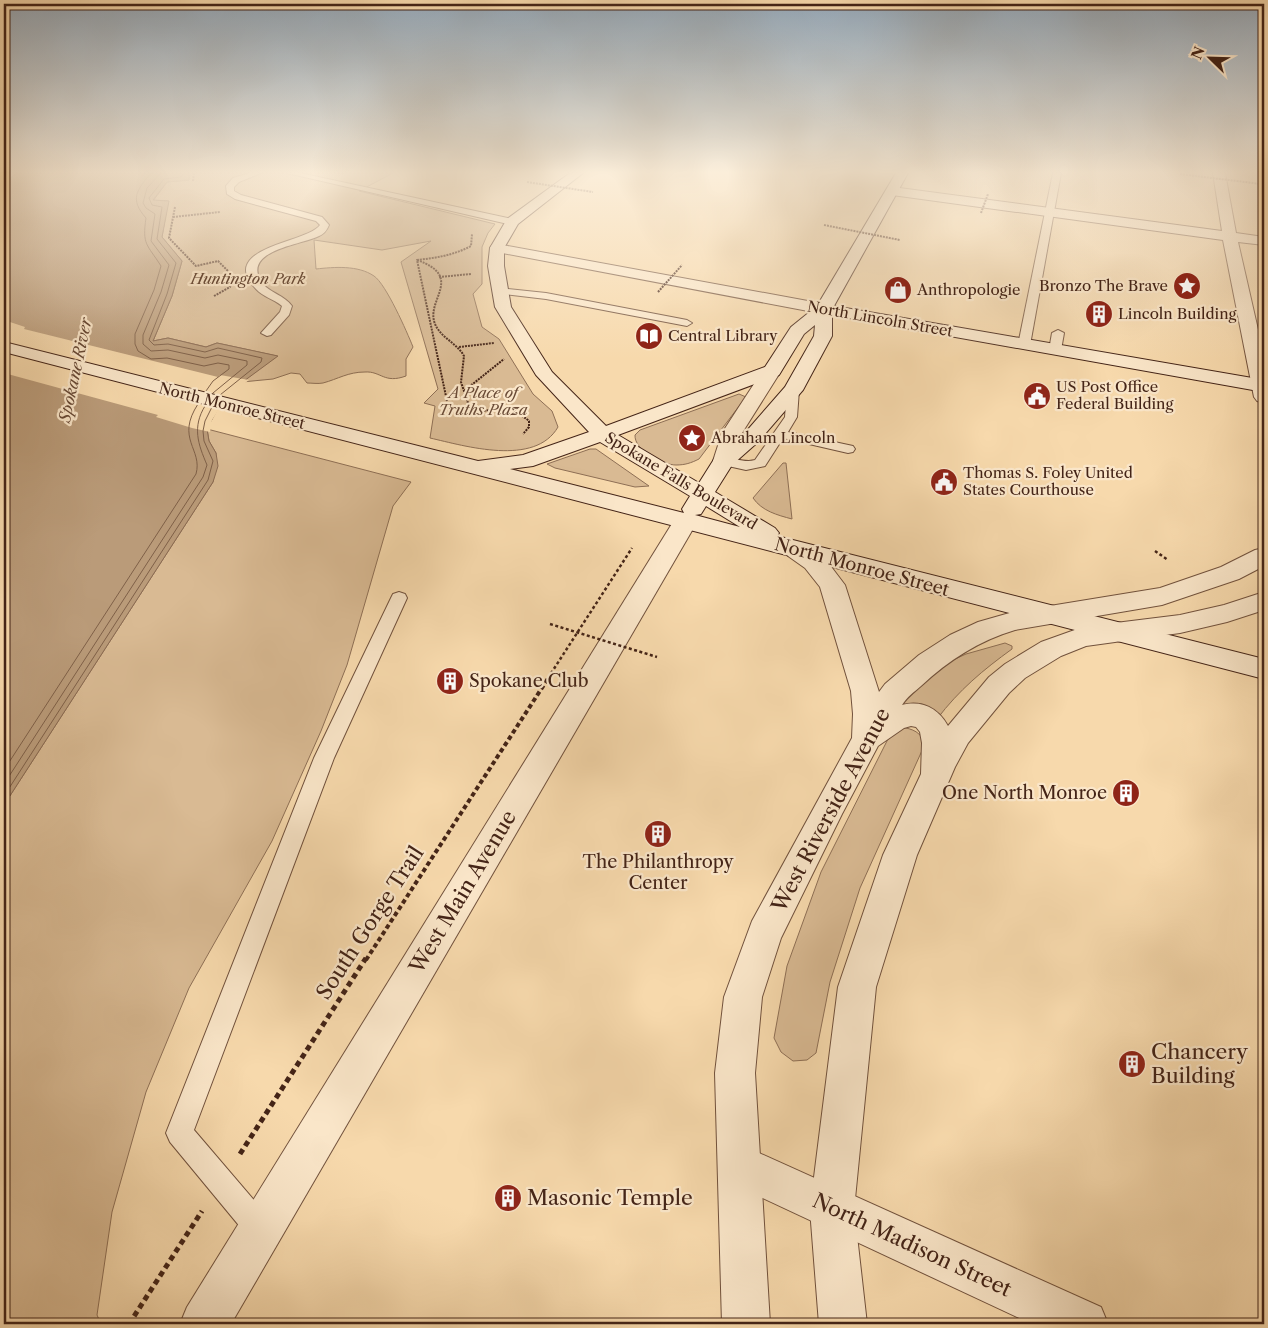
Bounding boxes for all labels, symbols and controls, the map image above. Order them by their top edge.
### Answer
north arrow [1186,32,1236,82]
text: N [1187,44,1209,62]
park label: Huntington Park [189,269,306,288]
place icon: Bronzo The Brave [1172,271,1202,301]
shop icon: Anthropologie [883,275,913,305]
place label: Bronzo The Brave [1039,276,1168,295]
place label: Anthropologie [916,280,1021,299]
street label: North Lincoln Street [806,296,955,341]
building icon: Lincoln Building [1084,299,1114,329]
place label: Lincoln Building [1118,304,1237,323]
water label: Spokane River [54,314,96,425]
library icon: Central Library [634,321,664,351]
place label: Central Library [668,326,778,345]
place label: US Post Office Federal Building [1056,377,1173,413]
street label: North Monroe Street [157,378,308,433]
public building icon: US Post Office Federal Building [1022,381,1052,411]
park label: A Place of Truths Plaza [438,383,528,419]
place icon: Abraham Lincoln [677,423,707,453]
street label: Spokane Falls Boulevard [602,428,761,534]
place label: Abraham Lincoln [710,428,836,447]
place label: Thomas S. Foley United States Courthouse [963,463,1133,499]
public building icon: Thomas S. Foley United States Courthouse [929,467,959,497]
street label: North Monroe Street [772,533,952,601]
building icon: Spokane Club [435,666,465,696]
place label: Spokane Club [469,670,589,692]
street label: West Riverside Avenue [766,704,895,917]
building icon: One North Monroe [1111,778,1141,808]
place label: One North Monroe [942,782,1107,804]
street label: West Main Avenue [403,806,521,979]
building icon: The Philanthropy Center [643,819,673,849]
street label: South Gorge Trail [311,841,428,1004]
place label: The Philanthropy Center [582,851,735,894]
place label: Chancery Building [1151,1039,1248,1088]
building icon: Chancery Building [1117,1049,1147,1079]
building icon: Masonic Temple [493,1183,523,1213]
place label: Masonic Temple [527,1185,693,1210]
street label: North Madison Street [809,1188,1016,1302]

